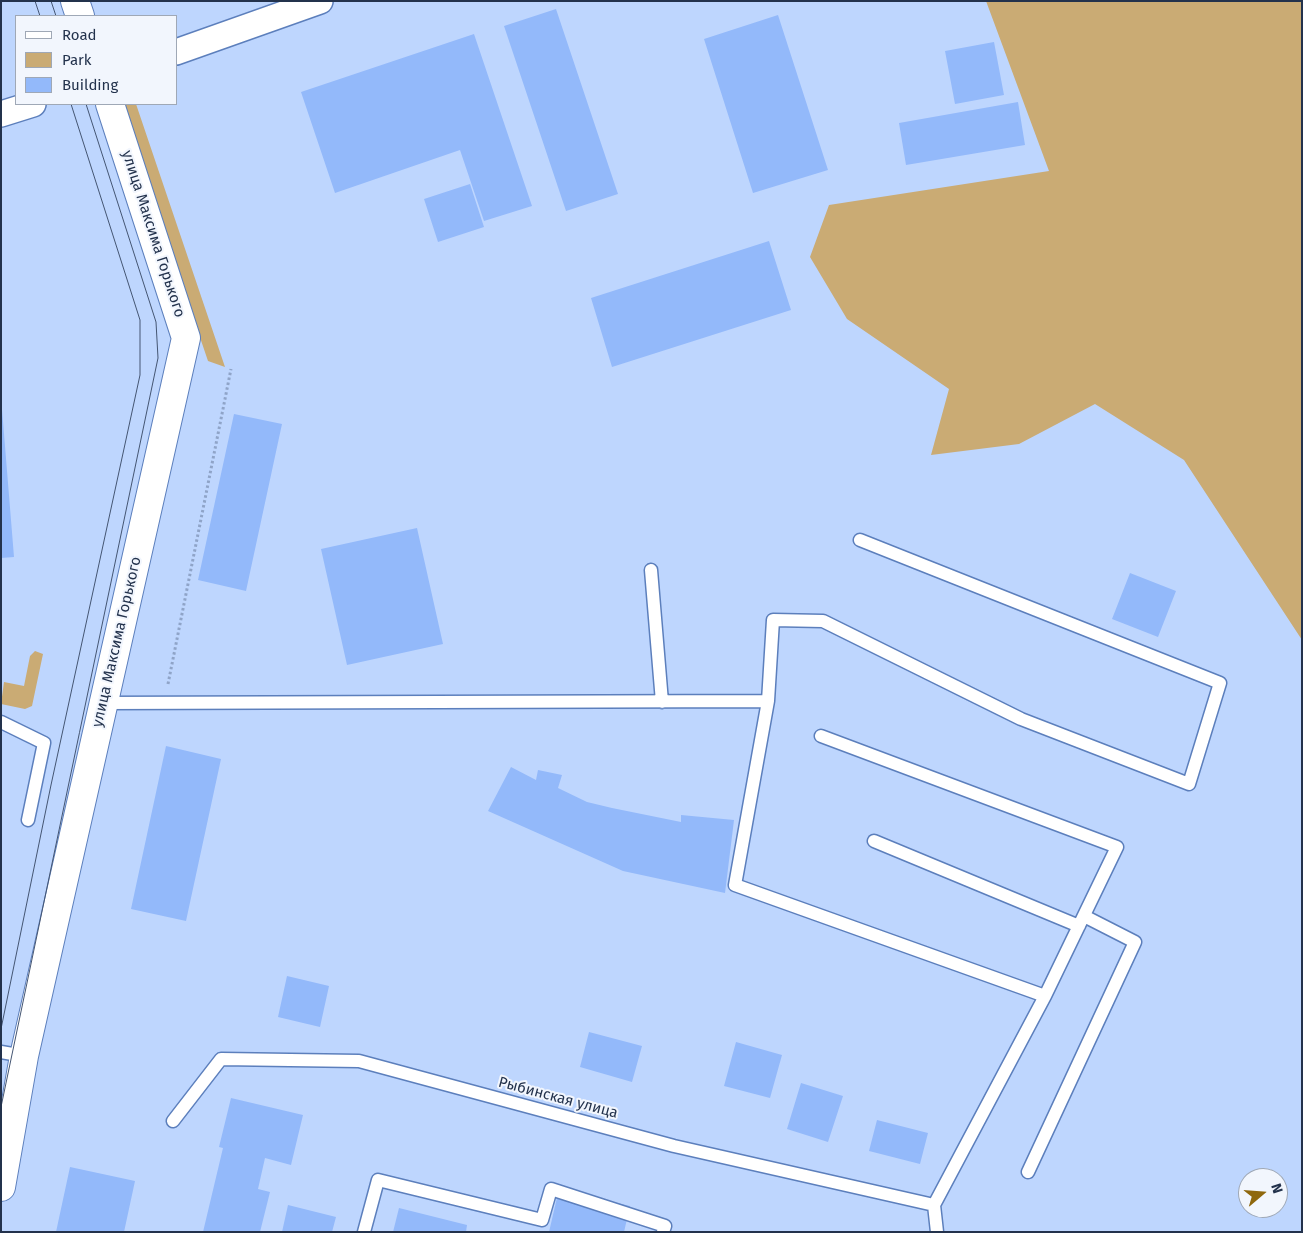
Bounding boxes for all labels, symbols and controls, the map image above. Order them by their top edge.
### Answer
legend [15,15,178,105]
text: Road [62,26,97,44]
text: Park [62,51,92,69]
text: Building [62,76,118,94]
street label: улица Максима Горького [117,148,189,320]
street label: улица Максима Горького [89,555,145,729]
street label: Рыбинская улица [496,1073,620,1123]
north arrow [1238,1168,1288,1218]
text: N [1267,1181,1286,1196]

